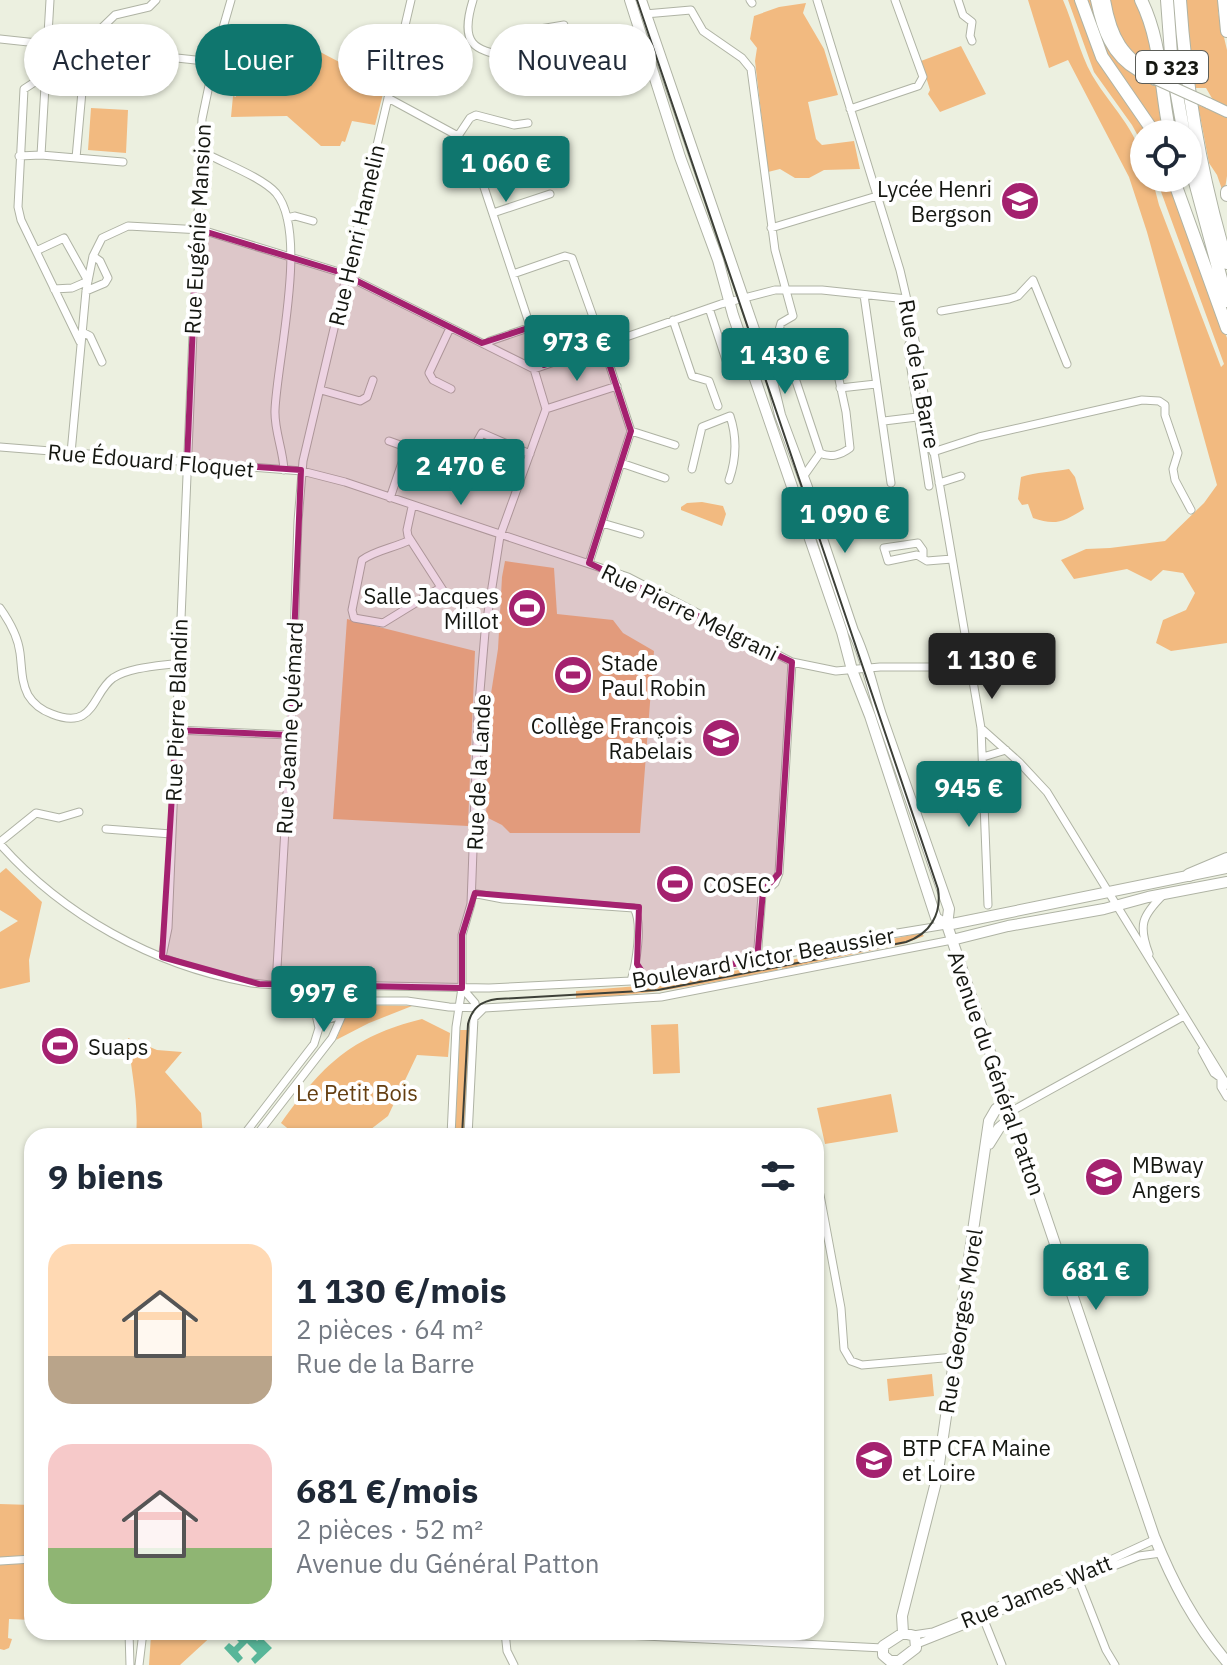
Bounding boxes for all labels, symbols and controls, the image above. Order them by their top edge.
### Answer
chip: Acheter [24,24,179,96]
chip: Louer [195,24,322,96]
chip: Filtres [338,24,473,96]
chip: Nouveau [489,24,656,96]
road number: D 323 [1136,51,1208,83]
map controls [1130,120,1202,192]
button: locate [1130,120,1202,192]
street label: Rue Eugénie Mansion [177,123,217,335]
pin: 1 060 € [432,136,580,204]
street label: Rue Henri Hamelin [321,141,391,329]
text: 1 060 € [461,145,551,179]
place label: Lycée Henri Bergson [877,174,992,228]
school or university icon: Lycée Henri Bergson [999,180,1041,222]
street label: Rue de la Barre [893,297,947,451]
pin: 973 € [521,315,633,383]
text: 973 € [542,324,612,358]
pin: 1 430 € [711,328,859,396]
text: 1 430 € [740,337,830,371]
street label: Rue Édouard Floquet [46,437,256,483]
pin: 2 470 € [387,439,535,507]
text: 2 470 € [416,448,506,482]
pin: 1 090 € [771,487,919,555]
text: 1 090 € [800,496,890,530]
street label: Rue Pierre Melgrani [597,557,783,667]
place label: Salle Jacques Millot [363,581,499,635]
sports icon: Salle Jacques Millot [506,587,548,629]
street label: Rue Pierre Blandin [158,618,194,802]
street label: Rue Jeanne Quémard [269,621,309,835]
pin: 1 130 € [918,633,1066,701]
text: 1 130 € [947,642,1037,676]
place label: Stade Paul Robin [601,648,706,702]
sports icon: Stade Paul Robin [552,654,594,696]
street label: Rue de la Lande [459,693,497,851]
place label: Collège François Rabelais [531,711,693,765]
school or university icon: Collège François Rabelais [700,717,742,759]
pin: 945 € [913,761,1025,829]
text: 945 € [934,770,1004,804]
sports icon: COSEC [654,863,696,905]
place label: COSEC [703,870,771,899]
street label: Boulevard Victor Beaussier [629,920,897,994]
street label: Avenue du Général Patton [941,947,1053,1199]
pin: 997 € [268,966,380,1034]
text: 997 € [289,975,359,1009]
sports icon: Suaps [39,1025,81,1067]
place label: Suaps [88,1032,149,1061]
park label: Le Petit Bois [296,1078,418,1107]
place label: MBway Angers [1132,1150,1203,1204]
text: 9 biens [48,1154,163,1198]
icon: filters [756,1154,800,1198]
school or university icon: MBway Angers [1083,1156,1125,1198]
street label: Rue Georges Morel [931,1226,989,1416]
pin: 681 € [1040,1244,1152,1312]
text: 681 € [1061,1253,1131,1287]
text: 1 130 €/mois [296,1268,507,1312]
icon: home [112,1276,208,1372]
text: 2 pièces · 64 m² [296,1312,483,1346]
text: Rue de la Barre [296,1346,475,1380]
place label: BTP CFA Maine et Loire [902,1433,1051,1487]
school or university icon: BTP CFA Maine et Loire [853,1439,895,1481]
text: 681 €/mois [296,1468,478,1512]
icon: home [112,1476,208,1572]
text: 2 pièces · 52 m² [296,1512,483,1546]
text: Avenue du Général Patton [296,1546,599,1580]
street label: Rue James Watt [956,1548,1116,1634]

